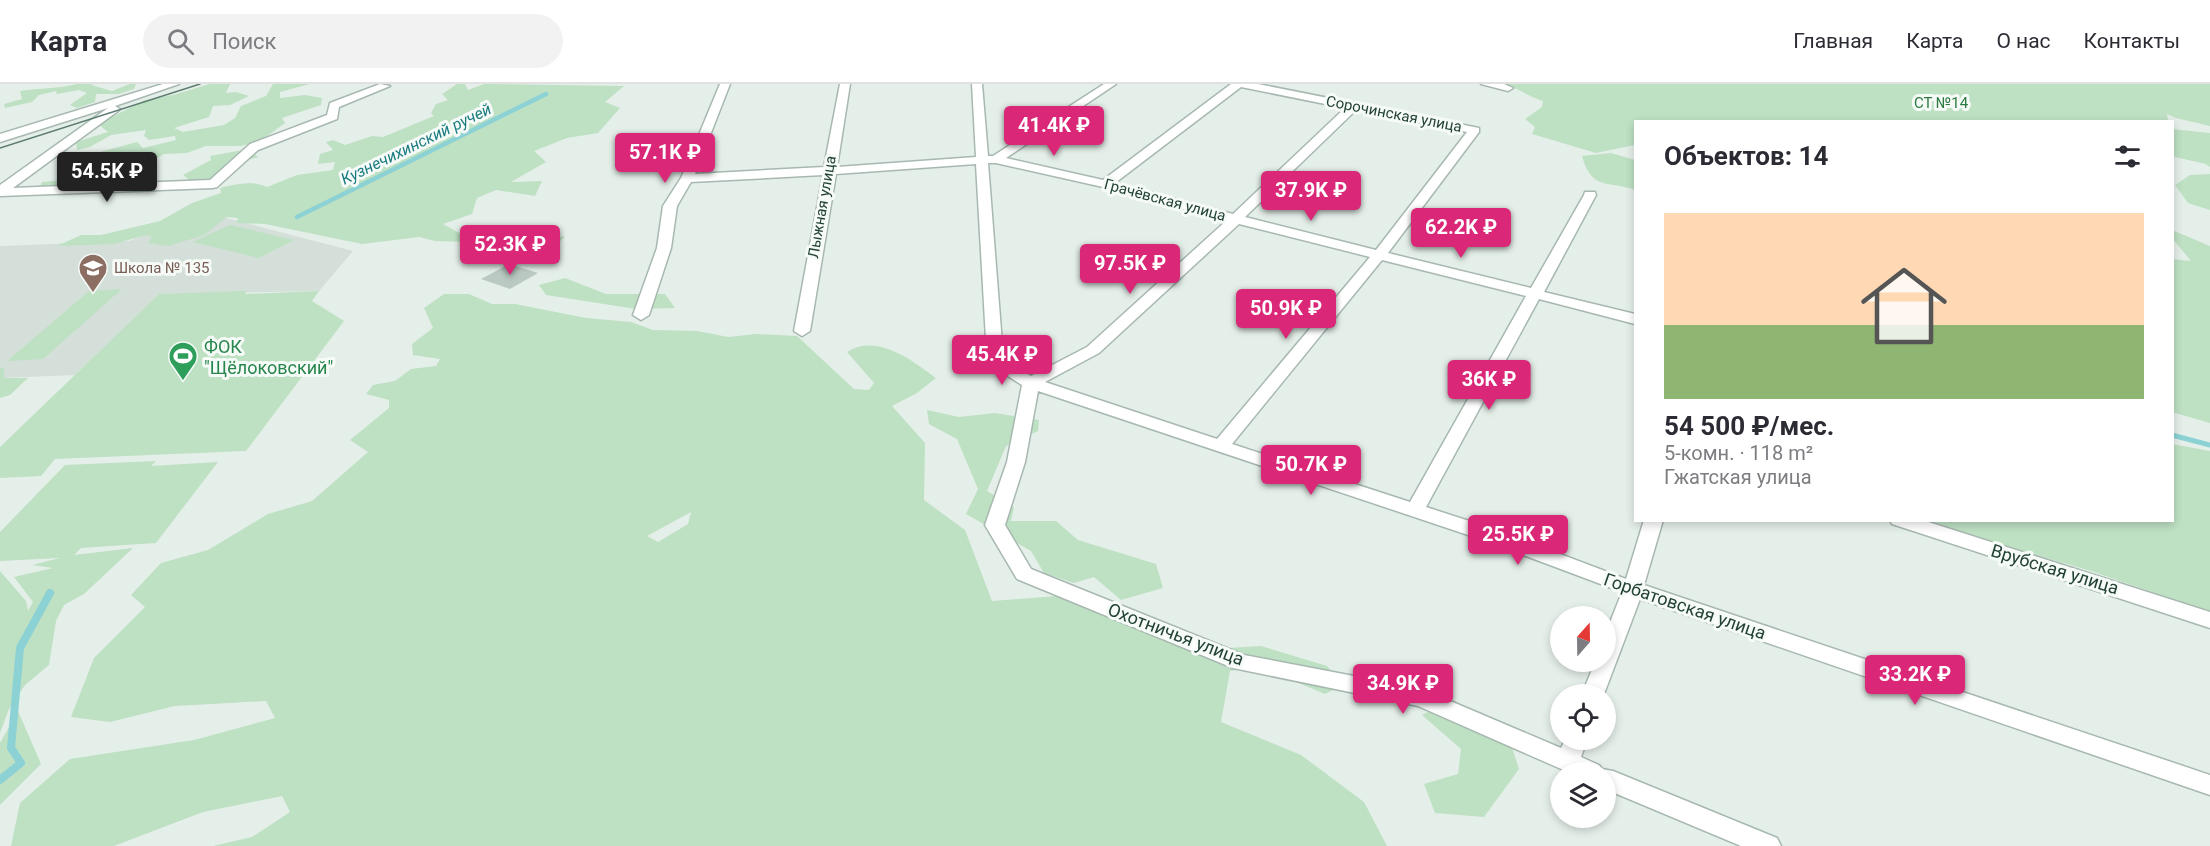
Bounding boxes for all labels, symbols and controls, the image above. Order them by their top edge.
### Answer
search box [143,14,563,68]
text: Карта [30,25,107,58]
icon: search [164,25,197,58]
text: Поиск [212,29,277,54]
text: Главная [1793,29,1873,53]
text: Карта [1906,29,1963,53]
text: О нас [1996,29,2051,53]
text: Контакты [2084,29,2180,53]
street label: Сорочинская улица [1325,92,1463,136]
park label: СТ №14 [1914,94,1969,112]
water label: Кузнечихинский ручей [338,99,494,189]
pin: 41.4K ₽ [999,106,1109,157]
text: 41.4K ₽ [1018,113,1090,137]
pin: 57.1K ₽ [610,133,720,184]
text: 57.1K ₽ [629,140,701,164]
icon: filters [2111,140,2144,173]
text: Объектов: 14 [1664,141,1828,171]
pin: 54.5K ₽ [52,152,162,203]
street label: Лыжная улица [804,154,840,260]
text: 54.5K ₽ [71,159,143,183]
pin: 37.9K ₽ [1256,171,1366,222]
street label: Грачёвская улица [1102,175,1228,225]
text: 37.9K ₽ [1275,178,1347,202]
pin: 62.2K ₽ [1406,208,1516,259]
text: 62.2K ₽ [1425,215,1497,239]
pin: 52.3K ₽ [455,225,565,276]
text: 52.3K ₽ [474,232,546,256]
pin: 97.5K ₽ [1075,244,1185,295]
text: 97.5K ₽ [1094,251,1166,275]
school or university icon: Школа № 135 [77,252,109,294]
icon: home [1850,252,1958,360]
place label: Школа № 135 [114,259,210,277]
pin: 50.9K ₽ [1231,289,1341,340]
text: 50.9K ₽ [1250,296,1322,320]
pin: 45.4K ₽ [947,335,1057,386]
place label: ФОК "Щёлоковский" [204,336,333,378]
sports icon: ФОК "Щёлоковский" [167,340,199,382]
text: 45.4K ₽ [966,342,1038,366]
pin: 36K ₽ [1447,360,1531,411]
text: 36K ₽ [1462,367,1516,391]
text: 54 500 ₽/мес. [1664,411,1834,441]
text: 5-комн. · 118 m² [1664,441,1813,465]
pin: 50.7K ₽ [1256,445,1366,496]
text: 50.7K ₽ [1275,452,1347,476]
text: Гжатская улица [1664,465,1812,489]
pin: 25.5K ₽ [1463,515,1573,566]
text: 25.5K ₽ [1482,522,1554,546]
street label: Врубская улица [1989,540,2121,598]
street label: Горбатовская улица [1601,568,1769,644]
street label: Охотничья улица [1105,598,1247,670]
north arrow [1550,606,1616,672]
map controls [1550,606,1616,828]
pin: 33.2K ₽ [1860,655,1970,706]
text: 33.2K ₽ [1879,662,1951,686]
pin: 34.9K ₽ [1348,664,1458,715]
text: 34.9K ₽ [1367,671,1439,695]
button: locate [1550,684,1616,750]
button: layers [1550,762,1616,828]

